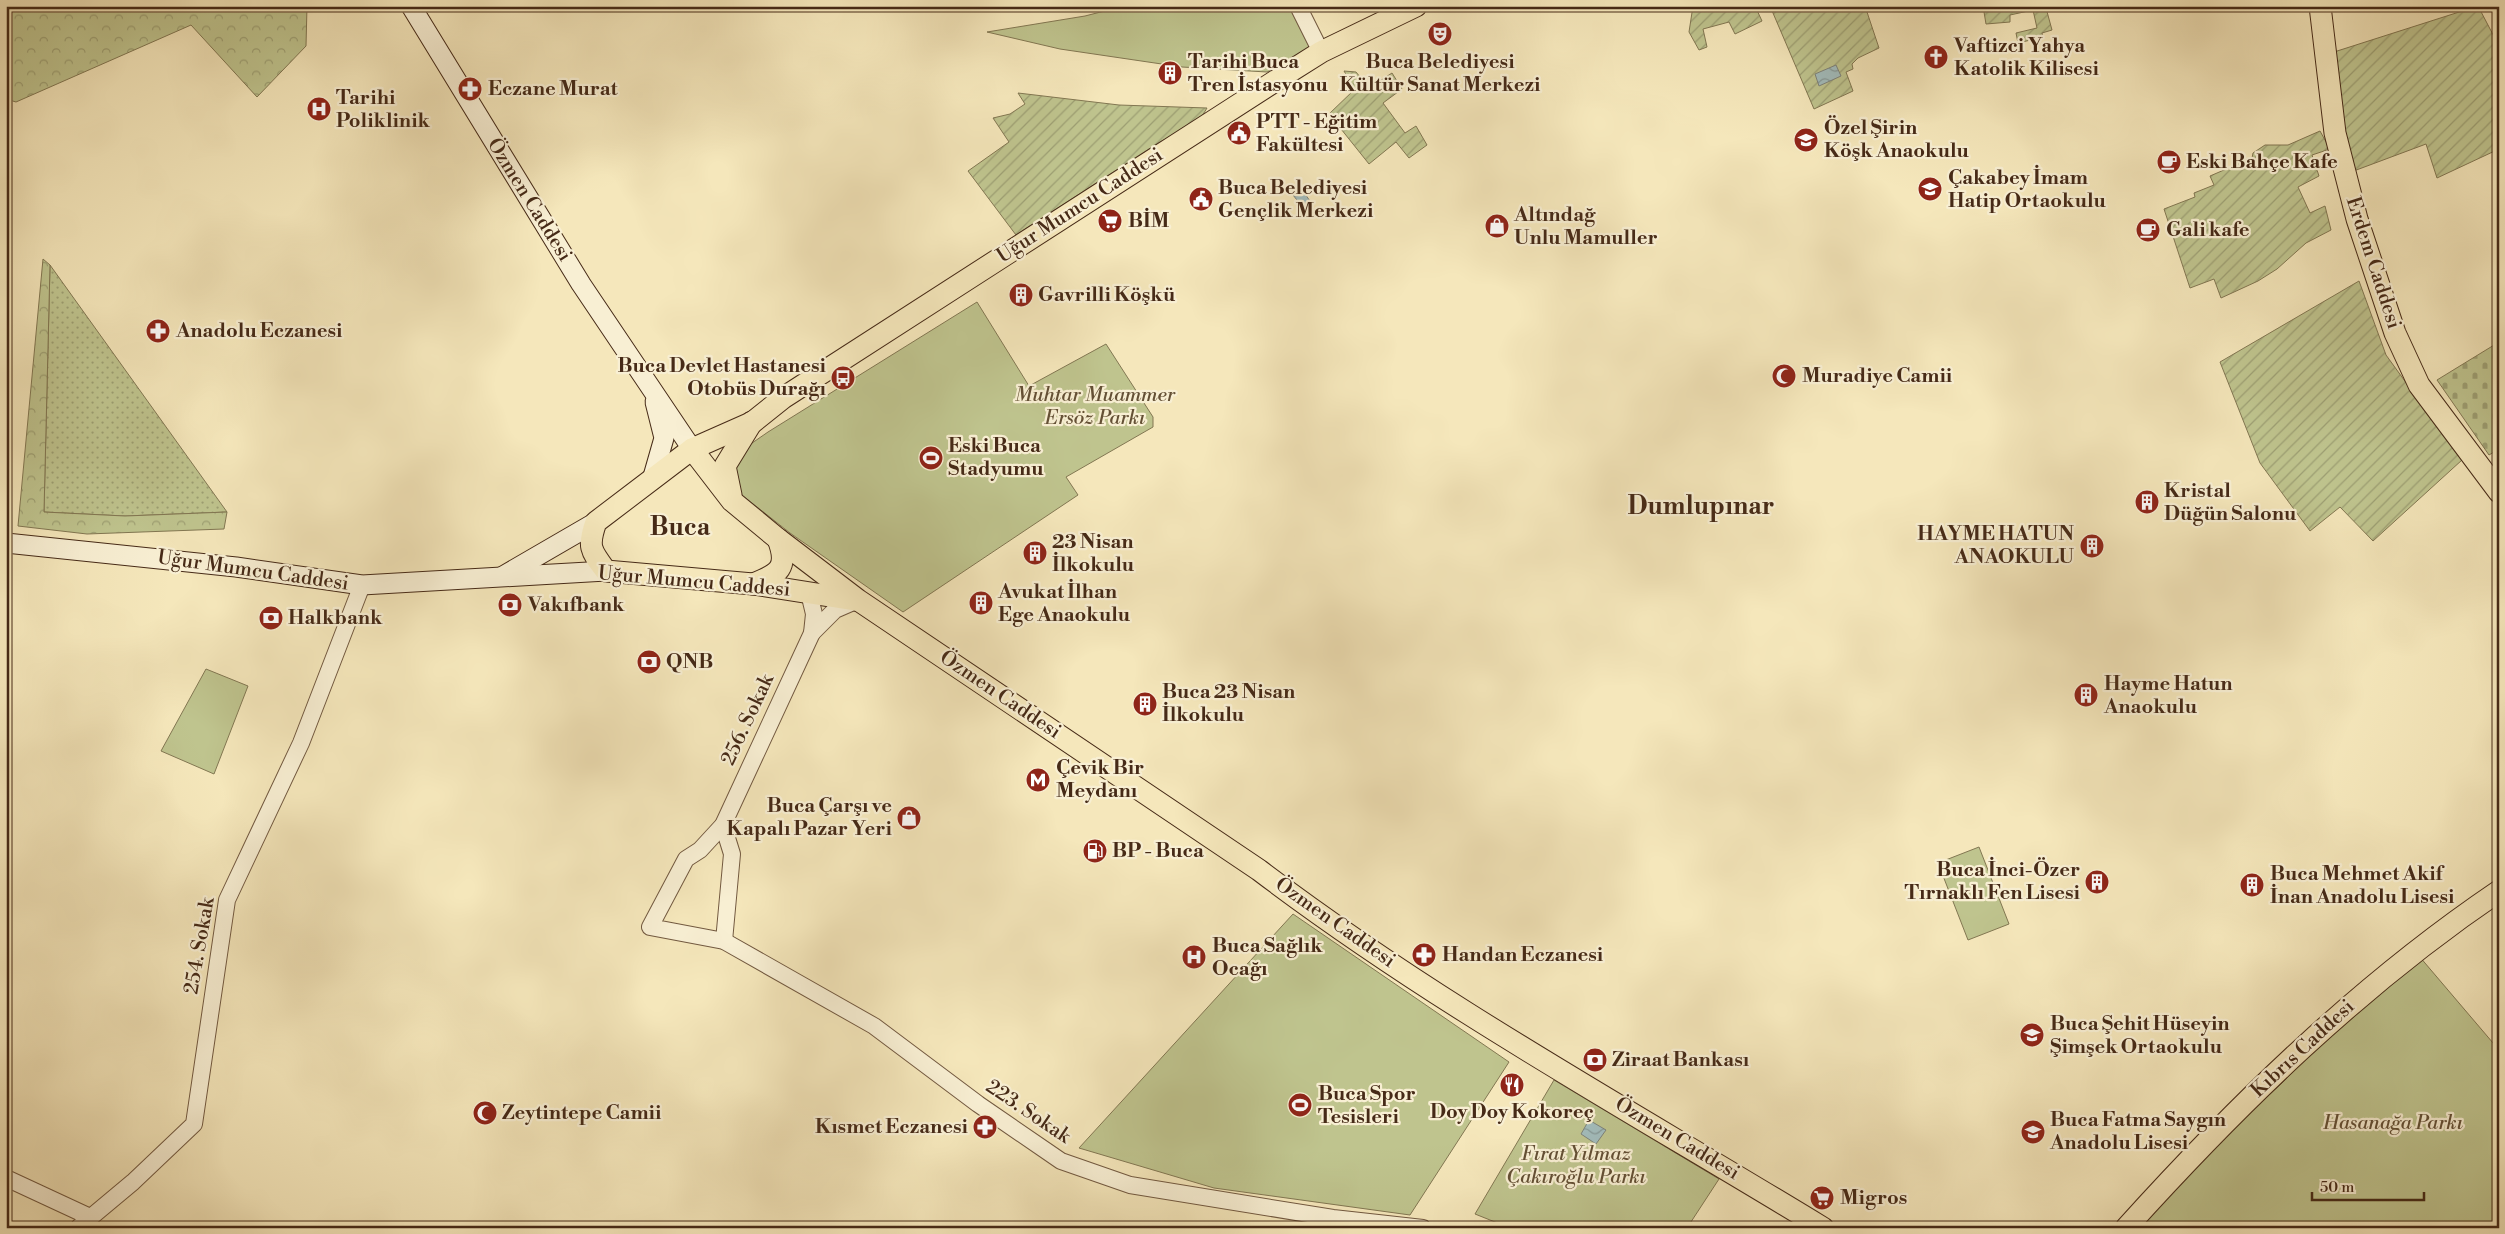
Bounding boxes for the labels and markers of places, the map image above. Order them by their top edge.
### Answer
theatre icon: Buca Belediyesi Kültür Sanat Merkezi [1427,21,1453,47]
place label: Vaftizci Yahya Katolik Kilisesi [1953,34,2099,82]
church icon: Vaftizci Yahya Katolik Kilisesi [1923,44,1949,70]
place label: Tarihi Buca Tren İstasyonu [1188,50,1328,98]
place label: Buca Belediyesi Kültür Sanat Merkezi [1340,50,1541,98]
building icon: Tarihi Buca Tren İstasyonu [1157,60,1183,86]
pharmacy icon: Eczane Murat [457,76,483,102]
place label: Eczane Murat [488,77,618,102]
place label: Tarihi Poliklinik [336,86,431,134]
hospital icon: Tarihi Poliklinik [306,96,332,122]
place label: PTT - Eğitim Fakültesi [1256,110,1377,158]
place label: Özel Şirin Köşk Anaokulu [1824,115,1970,164]
public building icon: PTT - Eğitim Fakültesi [1226,120,1252,146]
school or university icon: Özel Şirin Köşk Anaokulu [1793,127,1819,153]
cafe icon: Eski Bahçe Kafe [2156,149,2182,175]
place label: Eski Bahçe Kafe [2186,150,2338,175]
place label: Çakabey İmam Hatip Ortaokulu [1948,164,2107,214]
place label: Buca Belediyesi Gençlik Merkezi [1218,176,1374,224]
school or university icon: Çakabey İmam Hatip Ortaokulu [1917,176,1943,202]
public building icon: Buca Belediyesi Gençlik Merkezi [1188,186,1214,212]
place label: Altındağ Unlu Mamuller [1513,203,1658,251]
place label: BİM [1128,207,1170,234]
supermarket icon: BİM [1097,208,1123,234]
shop icon: Altındağ Unlu Mamuller [1484,213,1510,239]
cafe icon: Gali kafe [2135,217,2161,243]
place label: Gali kafe [2166,218,2250,243]
building icon: Gavrilli Köşkü [1008,282,1034,308]
place label: Gavrilli Köşkü [1038,283,1176,308]
pharmacy icon: Anadolu Eczanesi [145,318,171,344]
place label: Anadolu Eczanesi [175,319,343,344]
place label: Buca Devlet Hastanesi Otobüs Durağı [618,354,827,402]
mosque icon: Muradiye Camii [1771,363,1797,389]
place label: Muradiye Camii [1802,364,1953,389]
bus stop icon: Buca Devlet Hastanesi Otobüs Durağı [830,365,856,391]
place label: Eski Buca Stadyumu [948,434,1044,482]
sports icon: Eski Buca Stadyumu [918,445,944,471]
place label: Kristal Düğün Salonu [2164,479,2297,527]
building icon: Kristal Düğün Salonu [2134,489,2160,515]
place label: HAYME HATUN ANAOKULU [1917,522,2075,570]
place label: 23 Nisan İlkokulu [1052,530,1135,578]
building icon: HAYME HATUN ANAOKULU [2079,533,2105,559]
building icon: 23 Nisan İlkokulu [1022,540,1048,566]
place label: Avukat İlhan Ege Anaokulu [997,578,1131,628]
building icon: Avukat İlhan Ege Anaokulu [968,590,994,616]
bank icon: Vakıfbank [497,592,523,618]
place label: Vakıfbank [527,593,625,618]
bank icon: Halkbank [258,605,284,631]
place label: Halkbank [288,606,383,631]
bank icon: QNB [636,649,662,675]
place label: QNB [666,650,713,675]
place label: Hayme Hatun Anaokulu [2103,672,2233,720]
place label: Buca 23 Nisan İlkokulu [1162,680,1296,728]
building icon: Hayme Hatun Anaokulu [2073,682,2099,708]
building icon: Buca 23 Nisan İlkokulu [1132,691,1158,717]
place label: Çevik Bir Meydanı [1056,756,1144,804]
metro station icon: Çevik Bir Meydanı [1025,767,1051,793]
place label: Buca Çarşı ve Kapalı Pazar Yeri [726,794,893,842]
shop icon: Buca Çarşı ve Kapalı Pazar Yeri [896,805,922,831]
fuel station icon: BP - Buca [1082,838,1108,864]
place label: BP - Buca [1112,839,1204,864]
place label: Buca İnci-Özer Tırnaklı Fen Lisesi [1905,856,2081,906]
place label: Buca Mehmet Akif İnan Anadolu Lisesi [2270,862,2455,910]
building icon: Buca İnci-Özer Tırnaklı Fen Lisesi [2084,869,2110,895]
building icon: Buca Mehmet Akif İnan Anadolu Lisesi [2239,872,2265,898]
place label: Buca Sağlık Ocağı [1212,934,1323,982]
pharmacy icon: Handan Eczanesi [1411,942,1437,968]
place label: Handan Eczanesi [1442,943,1604,968]
hospital icon: Buca Sağlık Ocağı [1181,944,1207,970]
place label: Buca Şehit Hüseyin Şimşek Ortaokulu [2050,1012,2230,1060]
school or university icon: Buca Şehit Hüseyin Şimşek Ortaokulu [2019,1022,2045,1048]
bank icon: Ziraat Bankası [1582,1047,1608,1073]
place label: Ziraat Bankası [1612,1048,1750,1073]
restaurant icon: Doy Doy Kokoreç [1499,1072,1525,1098]
place label: Buca Spor Tesisleri [1318,1082,1416,1130]
sports icon: Buca Spor Tesisleri [1287,1092,1313,1118]
mosque icon: Zeytintepe Camii [472,1100,498,1126]
place label: Doy Doy Kokoreç [1430,1100,1594,1125]
place label: Zeytintepe Camii [502,1101,662,1126]
place label: Buca Fatma Saygın Anadolu Lisesi [2049,1108,2227,1156]
pharmacy icon: Kısmet Eczanesi [972,1114,998,1140]
place label: Kısmet Eczanesi [815,1115,969,1140]
school or university icon: Buca Fatma Saygın Anadolu Lisesi [2020,1119,2046,1145]
supermarket icon: Migros [1809,1185,1835,1211]
place label: Migros [1840,1186,1907,1211]

